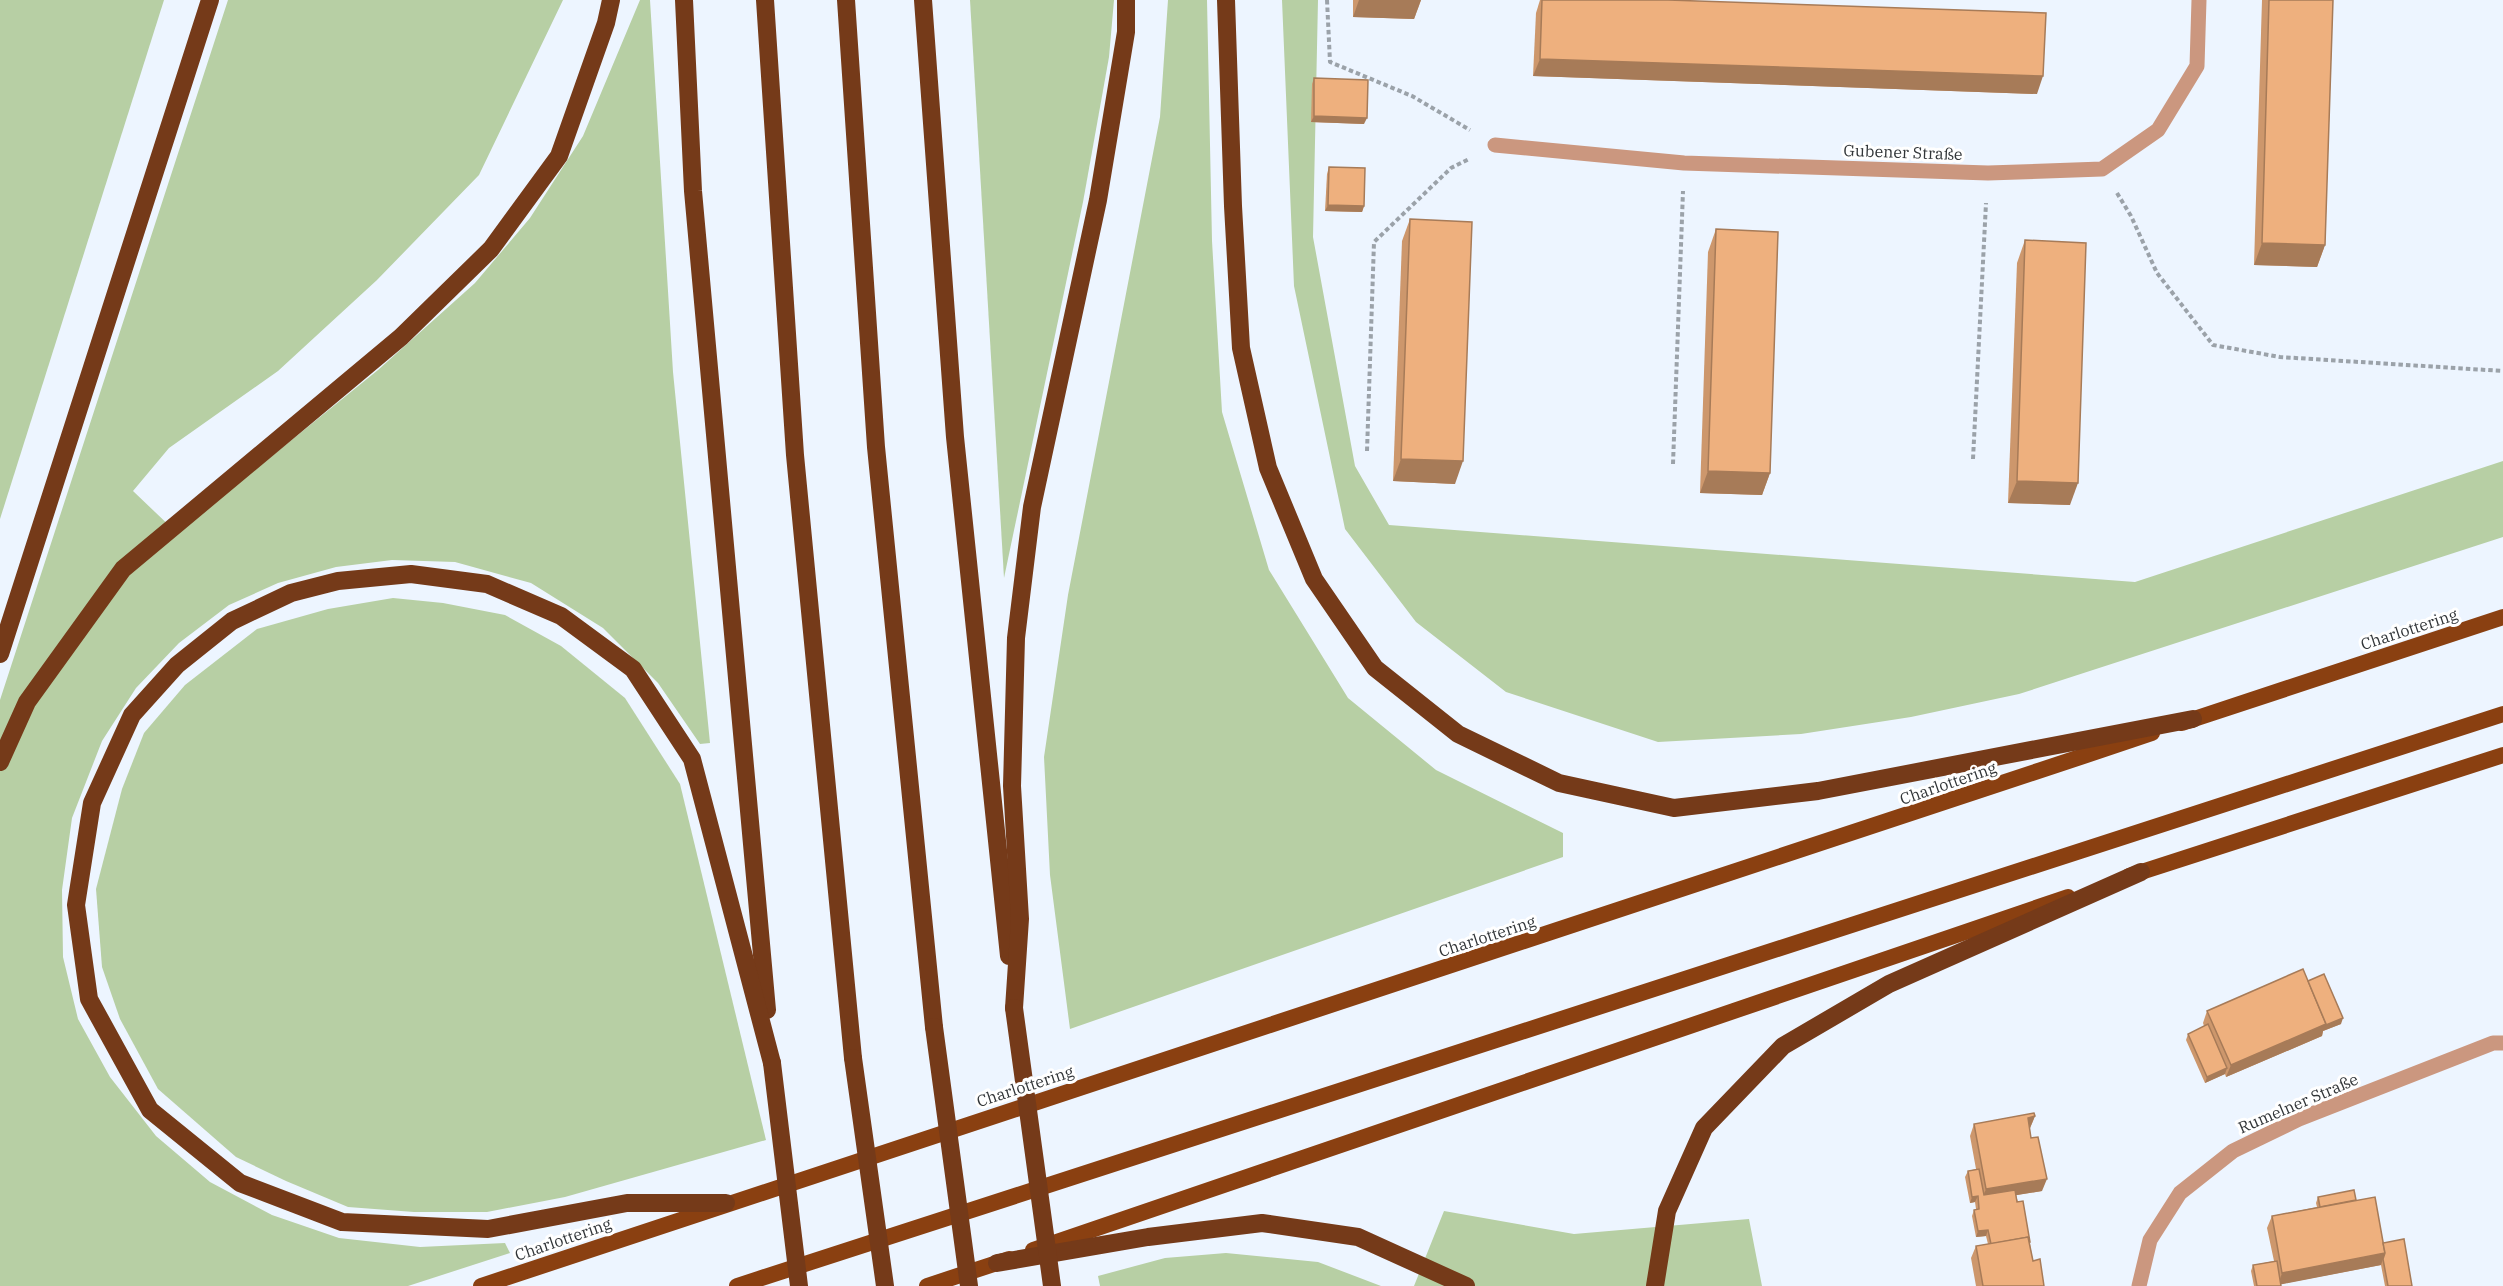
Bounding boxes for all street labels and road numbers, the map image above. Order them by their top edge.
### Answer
street label: Gubener Straße [1843,140,1963,164]
street label: Charlottering [2358,604,2460,654]
street label: Charlottering [1897,757,1999,809]
street label: Charlottering [1436,911,1538,961]
street label: Charlottering [974,1061,1076,1111]
street label: Rumelner Straße [2235,1069,2361,1137]
street label: Charlottering [512,1213,614,1265]

